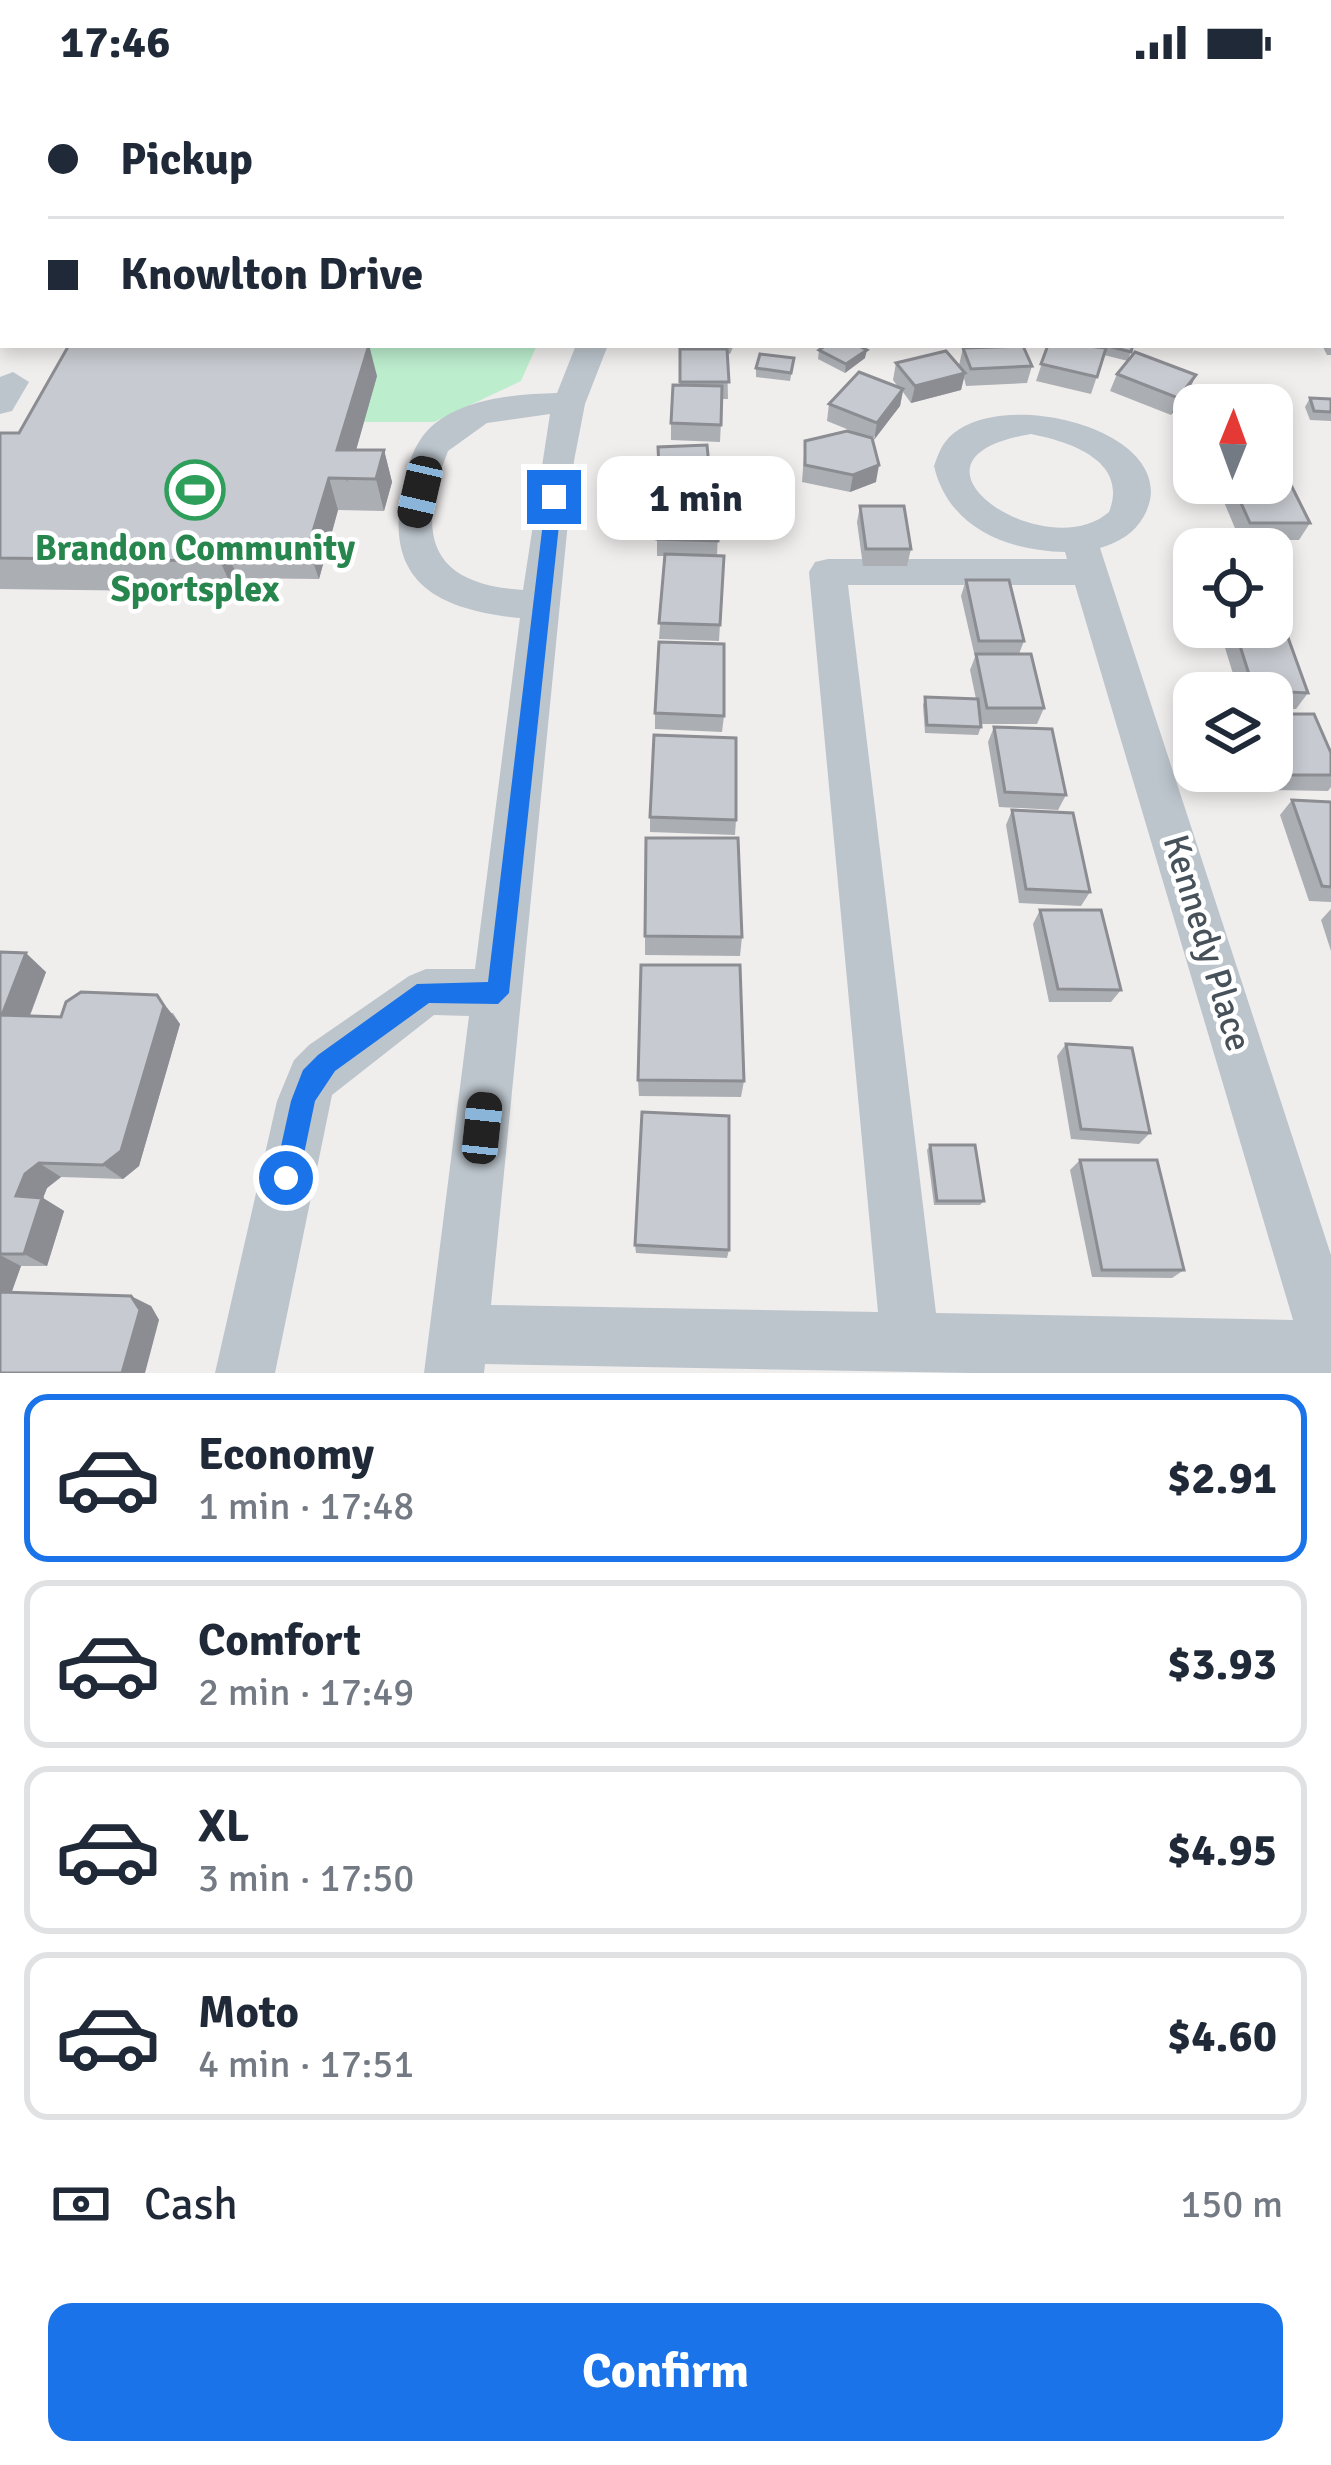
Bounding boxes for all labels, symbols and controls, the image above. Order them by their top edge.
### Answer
text: 17:46 [60,15,170,70]
text: Pickup [120,132,253,187]
text: Knowlton Drive [120,247,423,302]
north arrow [1173,384,1293,504]
map controls [1173,384,1293,792]
car [394,453,446,531]
callout: 1 min [596,455,794,539]
sports icon: Brandon Community Sportsplex [164,459,226,521]
route end [527,470,581,524]
text: 1 min [649,474,743,522]
place label: Brandon Community Sportsplex [35,526,355,612]
button: locate [1173,528,1293,648]
button: layers [1173,672,1293,792]
street label: Kennedy Place [1153,829,1261,1057]
car [460,1090,504,1166]
route start [259,1151,313,1205]
icon: car [54,1424,162,1532]
text: Economy [198,1427,374,1482]
text: $2.91 [1167,1451,1277,1506]
text: 1 min · 17:48 [198,1482,414,1530]
icon: car [54,1610,162,1718]
text: Comfort [198,1613,361,1668]
text: $3.93 [1167,1637,1277,1692]
text: 2 min · 17:49 [198,1668,414,1716]
icon: car [54,1796,162,1904]
text: XL [198,1799,249,1854]
text: $4.95 [1167,1823,1277,1878]
text: 3 min · 17:50 [198,1854,414,1902]
icon: car [54,1982,162,2090]
text: Moto [198,1985,299,2040]
text: $4.60 [1167,2009,1277,2064]
text: 4 min · 17:51 [198,2040,414,2088]
icon: cash [48,2171,114,2237]
text: Cash [144,2177,238,2232]
text: 150 m [1180,2180,1283,2228]
button: Confirm [48,2303,1283,2441]

